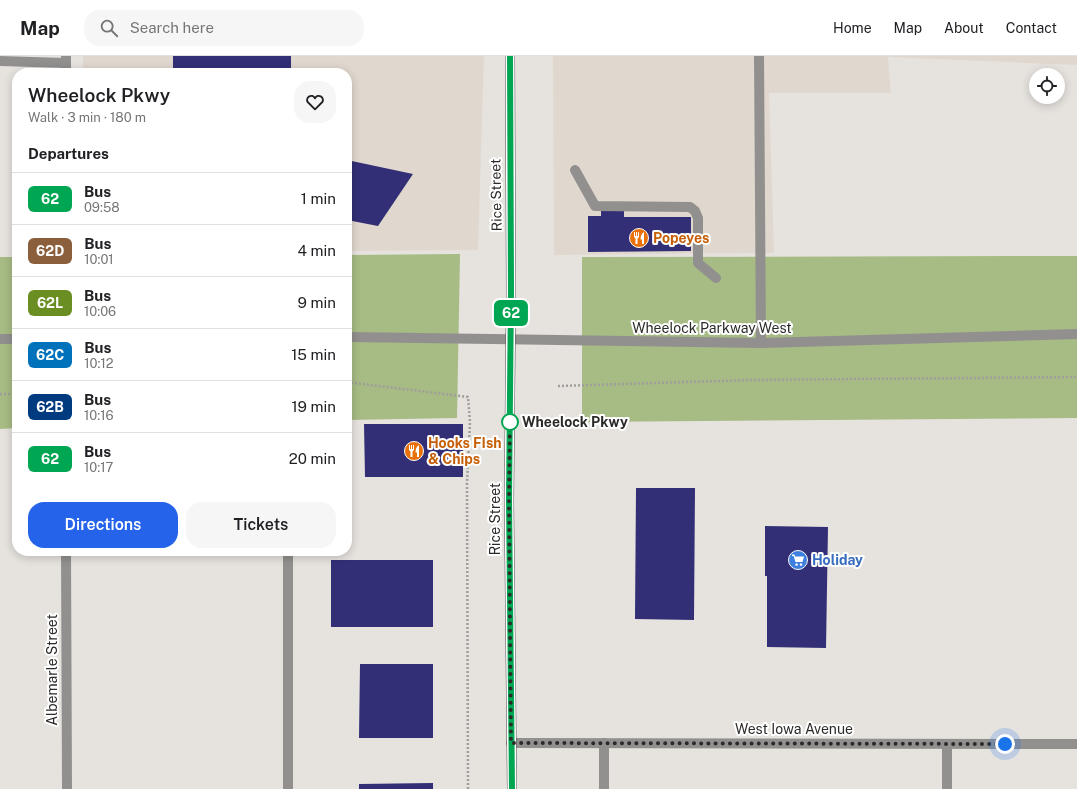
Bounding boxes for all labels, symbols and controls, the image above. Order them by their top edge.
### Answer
search box [84,10,364,46]
text: Map [20,17,60,39]
icon: search [98,17,120,39]
text: Search here [130,19,214,36]
text: Home [833,20,872,36]
text: Map [894,20,922,36]
text: About [944,20,984,36]
text: Contact [1006,20,1057,36]
map controls [1029,68,1065,104]
button: locate [1029,68,1065,104]
button: heart [294,81,336,123]
text: Wheelock Pkwy [28,84,170,106]
text: Walk · 3 min · 180 m [28,110,146,125]
text: Departures [28,145,109,162]
street label: Rice Street [487,159,505,231]
text: Bus [84,183,111,200]
text: 1 min [301,190,336,207]
text: 62 [41,191,59,207]
text: 09:58 [84,200,120,215]
restaurant icon: Popeyes [628,227,650,249]
place label: Popeyes [653,230,709,246]
text: Bus [84,235,111,252]
text: 4 min [297,242,336,259]
text: 62D [36,243,64,259]
text: 10:01 [84,252,114,267]
text: Bus [84,287,111,304]
text: 9 min [298,294,336,311]
text: 62L [37,295,63,311]
line badge: 62 [493,300,529,326]
text: 10:06 [84,304,116,319]
text: 62 [502,305,520,321]
street label: Wheelock Parkway West [632,320,792,336]
text: Bus [84,339,111,356]
text: 15 min [291,346,336,363]
text: 62C [36,347,64,363]
text: 10:12 [84,356,113,371]
text: Bus [84,391,111,408]
text: 19 min [291,398,336,415]
text: 62B [36,399,64,415]
text: 10:16 [84,408,114,423]
marker: Wheelock Pkwy [501,413,519,431]
place label: Wheelock Pkwy [522,414,628,430]
place label: Hooks FIsh & Chips [428,435,502,467]
restaurant icon: Hooks FIsh & Chips [403,440,425,462]
text: Bus [84,443,111,460]
text: 20 min [289,450,336,467]
text: 62 [41,451,59,467]
text: 10:17 [84,460,113,475]
street label: Rice Street [487,483,503,555]
button: Directions [28,502,178,548]
button: Tickets [186,502,336,548]
supermarket icon: Holiday [787,549,809,571]
place label: Holiday [812,552,863,568]
street label: Albemarle Street [44,614,60,726]
street label: West Iowa Avenue [735,721,853,737]
your location [995,734,1015,754]

